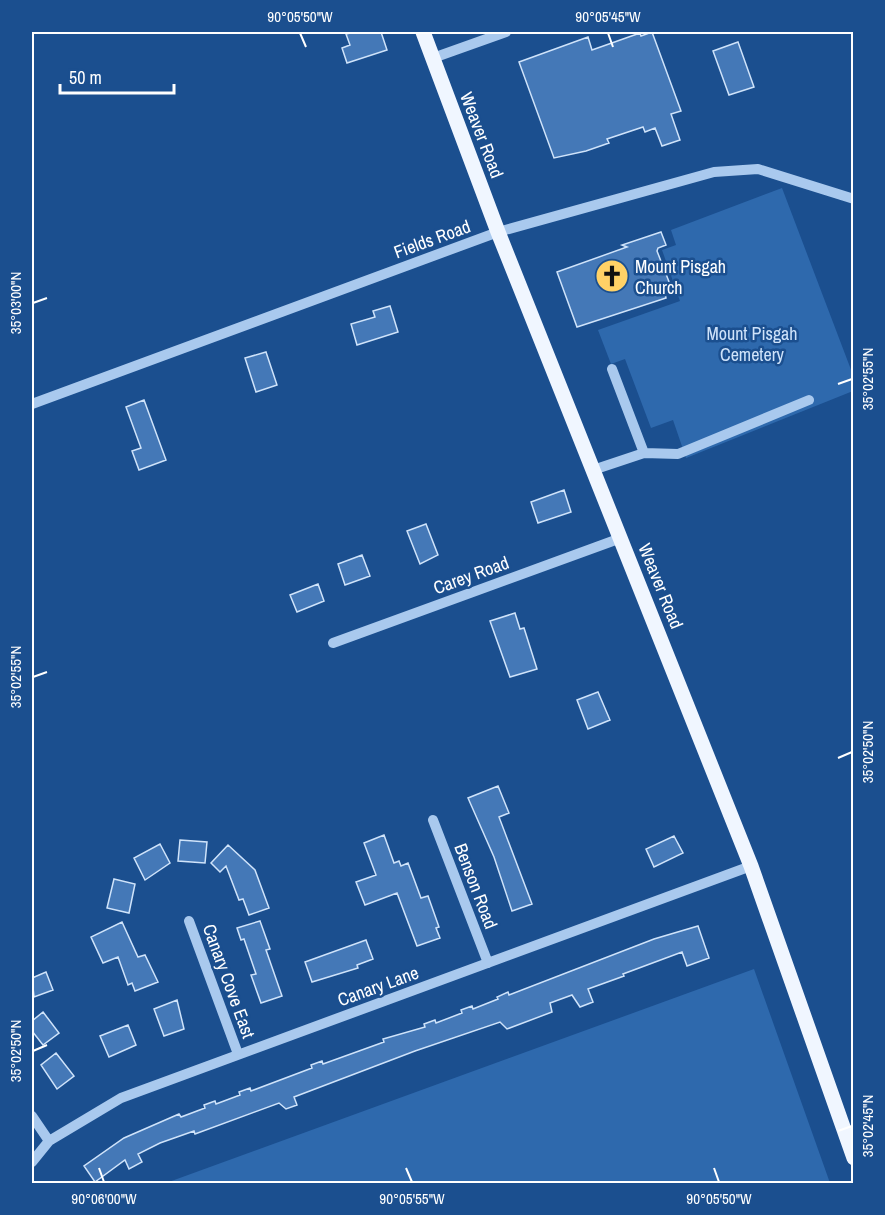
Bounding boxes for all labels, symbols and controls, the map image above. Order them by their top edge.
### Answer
text: 90°05'50"W [267,6,333,27]
text: 90°05'45"W [575,6,641,27]
scale bar [60,57,174,95]
text: 50 m [69,65,102,90]
street label: Weaver Road [454,89,510,181]
street label: Fields Road [390,214,474,264]
place label: Mount Pisgah Church [635,254,726,300]
church icon: Mount Pisgah Church [594,258,630,294]
text: 35°03'00"N [5,272,26,334]
park label: Mount Pisgah Cemetery [706,321,798,367]
text: 35°02'55"N [857,348,878,410]
street label: Weaver Road [633,540,689,632]
street label: Carey Road [430,550,512,600]
text: 35°02'55"N [5,646,26,708]
text: 35°02'50"N [857,721,878,783]
street label: Benson Road [448,840,504,932]
street label: Canary Cove East [197,920,261,1042]
street label: Canary Lane [334,960,422,1012]
text: 35°02'50"N [5,1020,26,1082]
text: 35°02'45"N [857,1095,878,1157]
text: 90°06'00"W [71,1188,137,1209]
text: 90°05'55"W [379,1188,445,1209]
text: 90°05'50"W [686,1188,752,1209]

